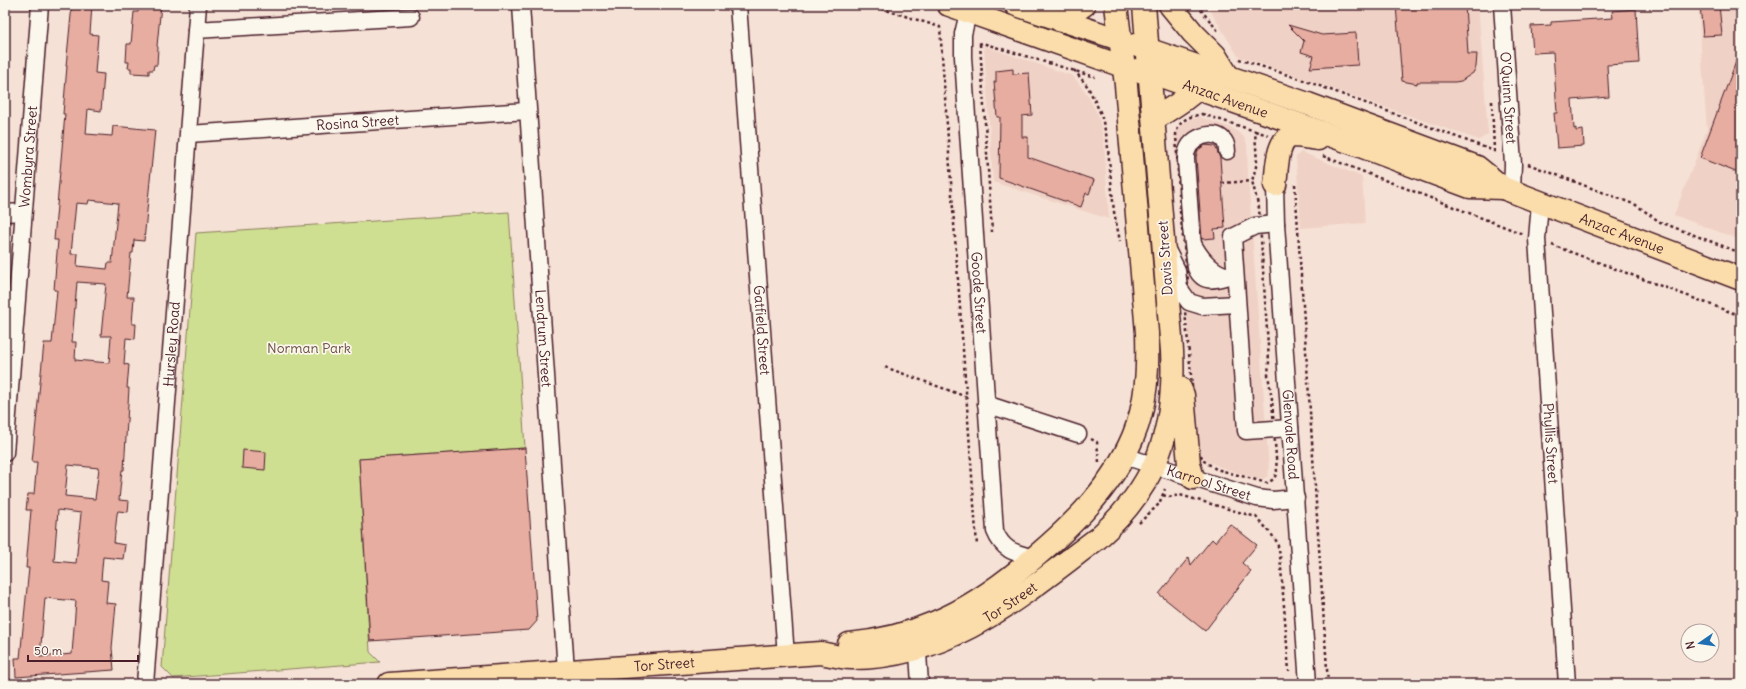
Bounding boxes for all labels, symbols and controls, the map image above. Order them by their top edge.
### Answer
street label: O'Quinn Street [1496,51,1521,145]
street label: Anzac Avenue [1180,75,1270,122]
street label: Wombyra Street [15,105,41,209]
street label: Rosina Street [316,111,400,134]
street label: Anzac Avenue [1577,209,1667,258]
street label: Davis Street [1153,220,1177,296]
street label: Goode Street [967,251,991,335]
street label: Gatfield Street [750,284,774,376]
street label: Lendrum Street [531,289,556,388]
street label: Hursley Road [159,301,184,387]
park label: Norman Park [267,339,351,357]
street label: Glenvale Road [1279,389,1303,480]
street label: Phyllis Street [1539,402,1563,485]
street label: Karrool Street [1164,461,1254,505]
street label: Tor Street [980,578,1041,627]
north arrow [1680,623,1720,663]
scale bar [28,637,138,663]
text: N [1683,640,1698,651]
text: 50 m [34,643,63,658]
street label: Tor Street [633,653,696,675]

